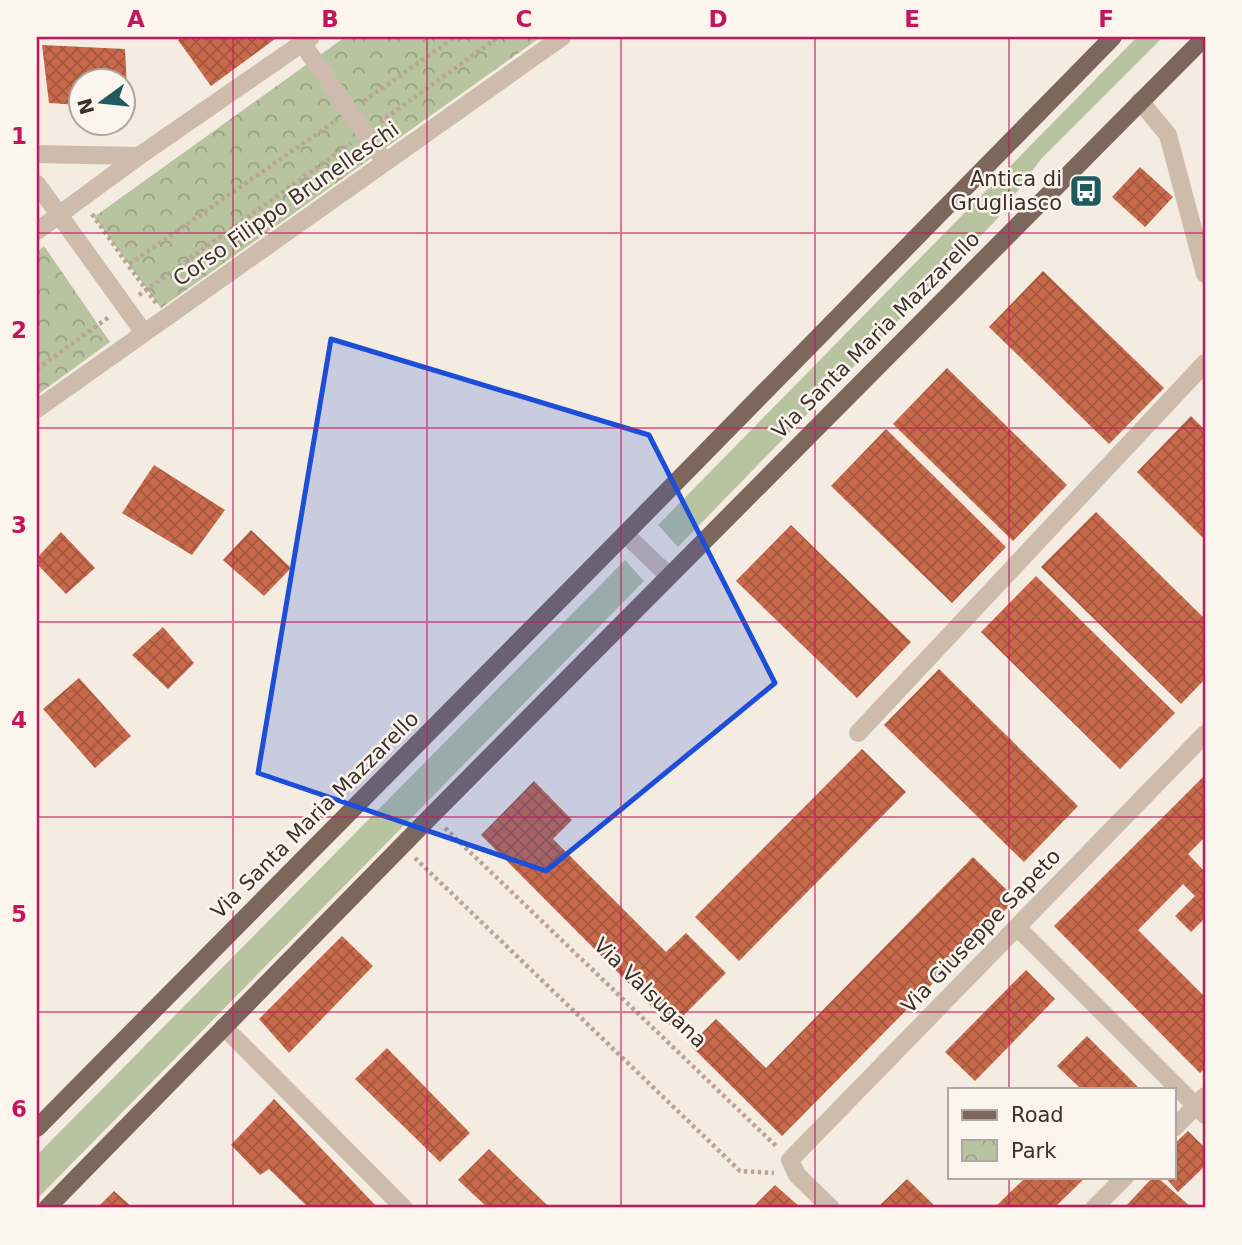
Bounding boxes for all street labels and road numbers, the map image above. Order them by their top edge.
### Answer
street label: Corso Filippo Brunelleschi [169,117,403,291]
street label: Via Santa Maria Mazzarello [767,226,985,444]
street label: Via Santa Maria Mazzarello [206,706,424,924]
street label: Via Giuseppe Sapeto [897,844,1065,1018]
street label: Via Valsugana [589,933,711,1053]

